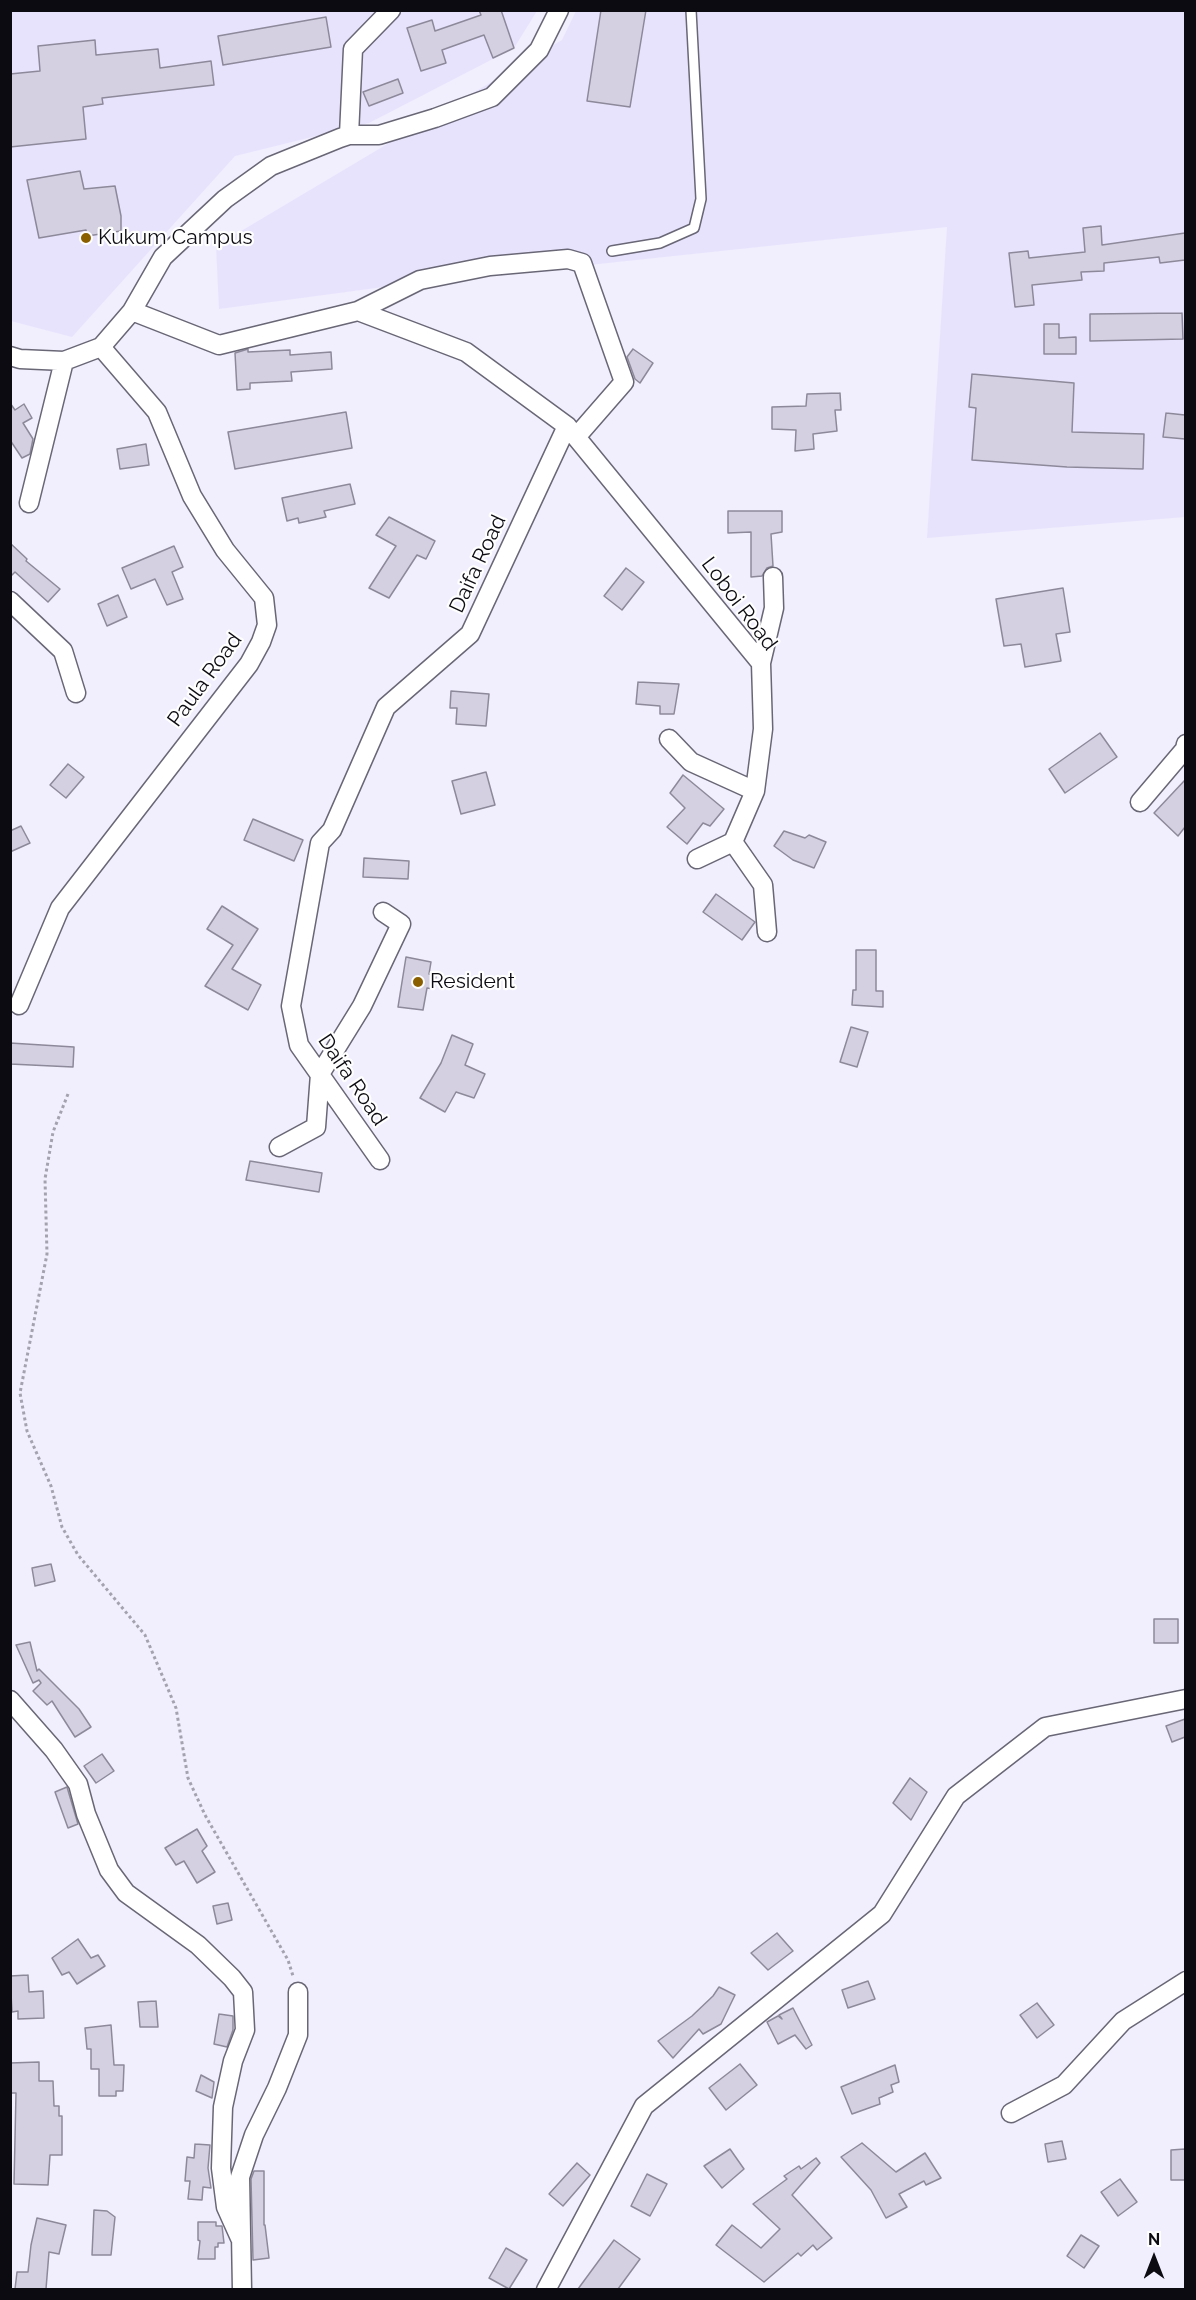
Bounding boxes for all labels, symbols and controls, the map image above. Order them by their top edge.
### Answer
place label: Kukum Campus [98,225,253,251]
marker: Kukum Campus [79,231,93,245]
street label: Daifa Road [444,511,512,617]
street label: Loboi Road [696,552,782,656]
street label: Paula Road [163,628,247,732]
place label: Resident [430,969,515,995]
marker: Resident [411,975,425,989]
street label: Daifa Road [312,1029,392,1131]
north arrow [1124,2228,1184,2288]
text: N [1148,2230,1160,2249]

